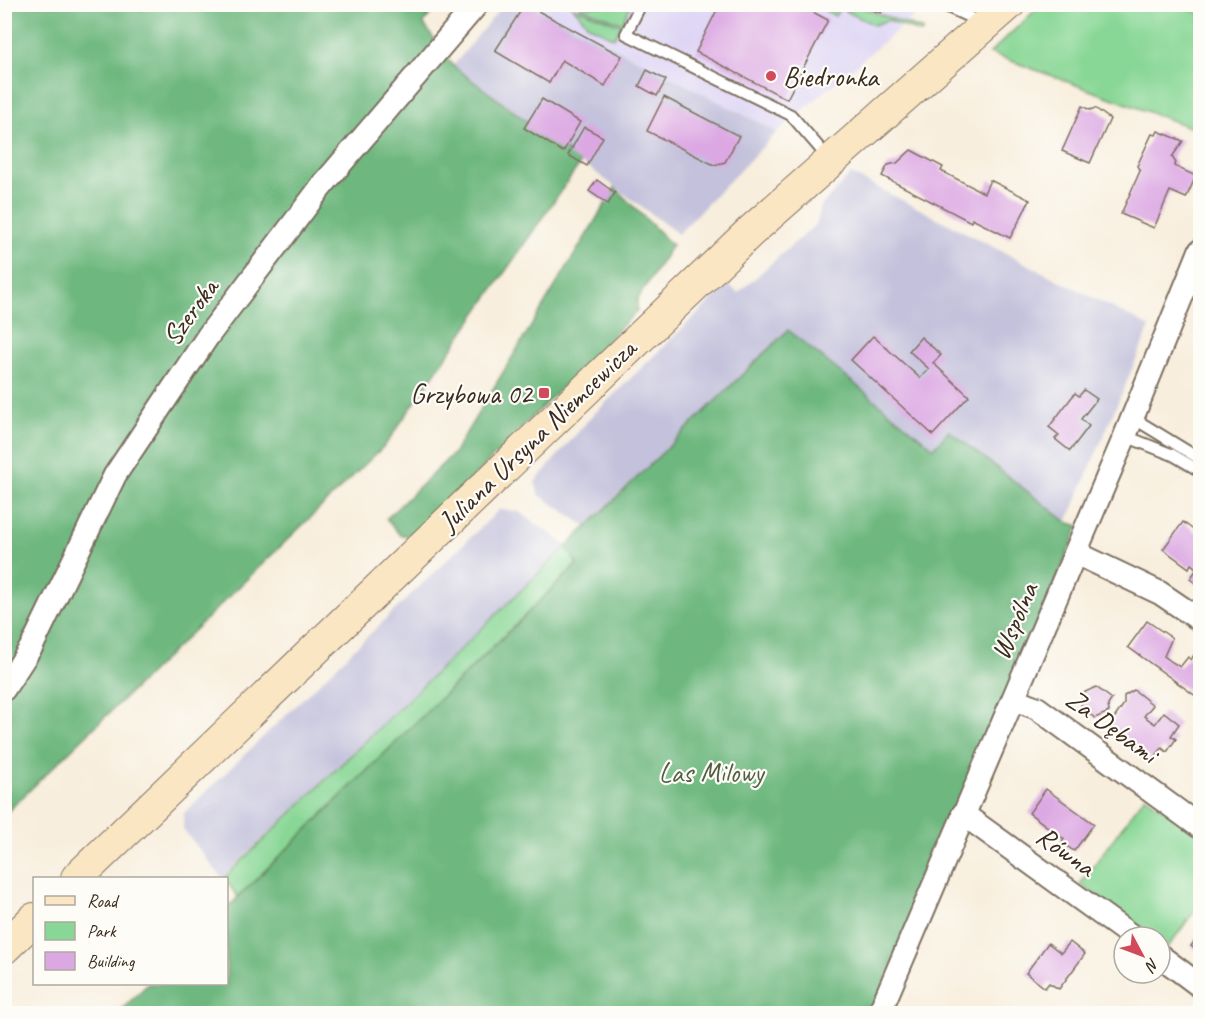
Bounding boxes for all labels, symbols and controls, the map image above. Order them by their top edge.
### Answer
place label: Biedronka [783,59,880,94]
marker: Biedronka [764,69,778,83]
street label: Szeroka [154,270,227,352]
street label: Juliana Ursyna Niemcewicza [429,330,645,540]
place label: Grzybowa 02 [410,376,534,411]
marker: Grzybowa 02 [537,386,551,400]
street label: Wspólna [982,576,1046,665]
street label: Za Dębami [1059,681,1168,773]
park label: Las Milowy [659,755,766,790]
street label: Równa [1030,818,1104,885]
legend [33,877,228,985]
text: Road [87,890,120,912]
text: Park [87,920,117,942]
north arrow [1112,925,1172,985]
text: Building [87,950,136,972]
text: N [1140,954,1163,977]

